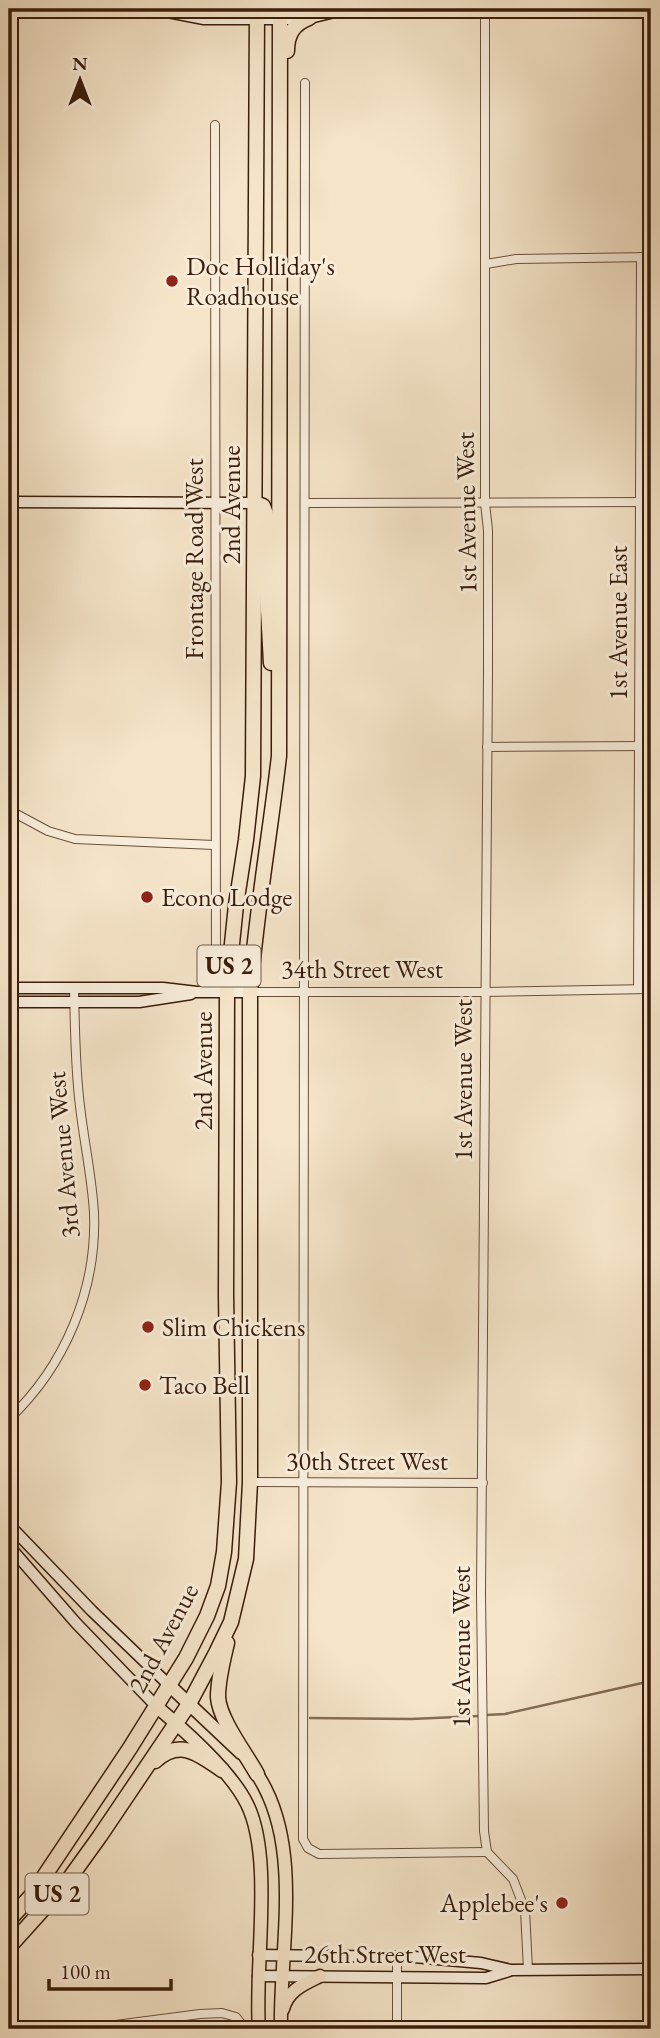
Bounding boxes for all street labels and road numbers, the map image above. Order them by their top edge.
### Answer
street label: 1st Avenue West [448,432,484,594]
street label: 2nd Avenue [214,445,248,565]
street label: Frontage Road West [177,458,211,660]
street label: 1st Avenue East [601,545,635,701]
road number: US 2 [198,946,260,986]
street label: 34th Street West [281,952,443,986]
street label: 1st Avenue West [446,999,480,1161]
street label: 2nd Avenue [186,1011,220,1131]
street label: 3rd Avenue West [39,1070,87,1240]
street label: 30th Street West [286,1444,448,1478]
street label: 1st Avenue West [444,1566,478,1728]
street label: 2nd Avenue [120,1577,206,1699]
road number: US 2 [25,1873,88,1914]
street label: 26th Street West [304,1937,466,1971]

